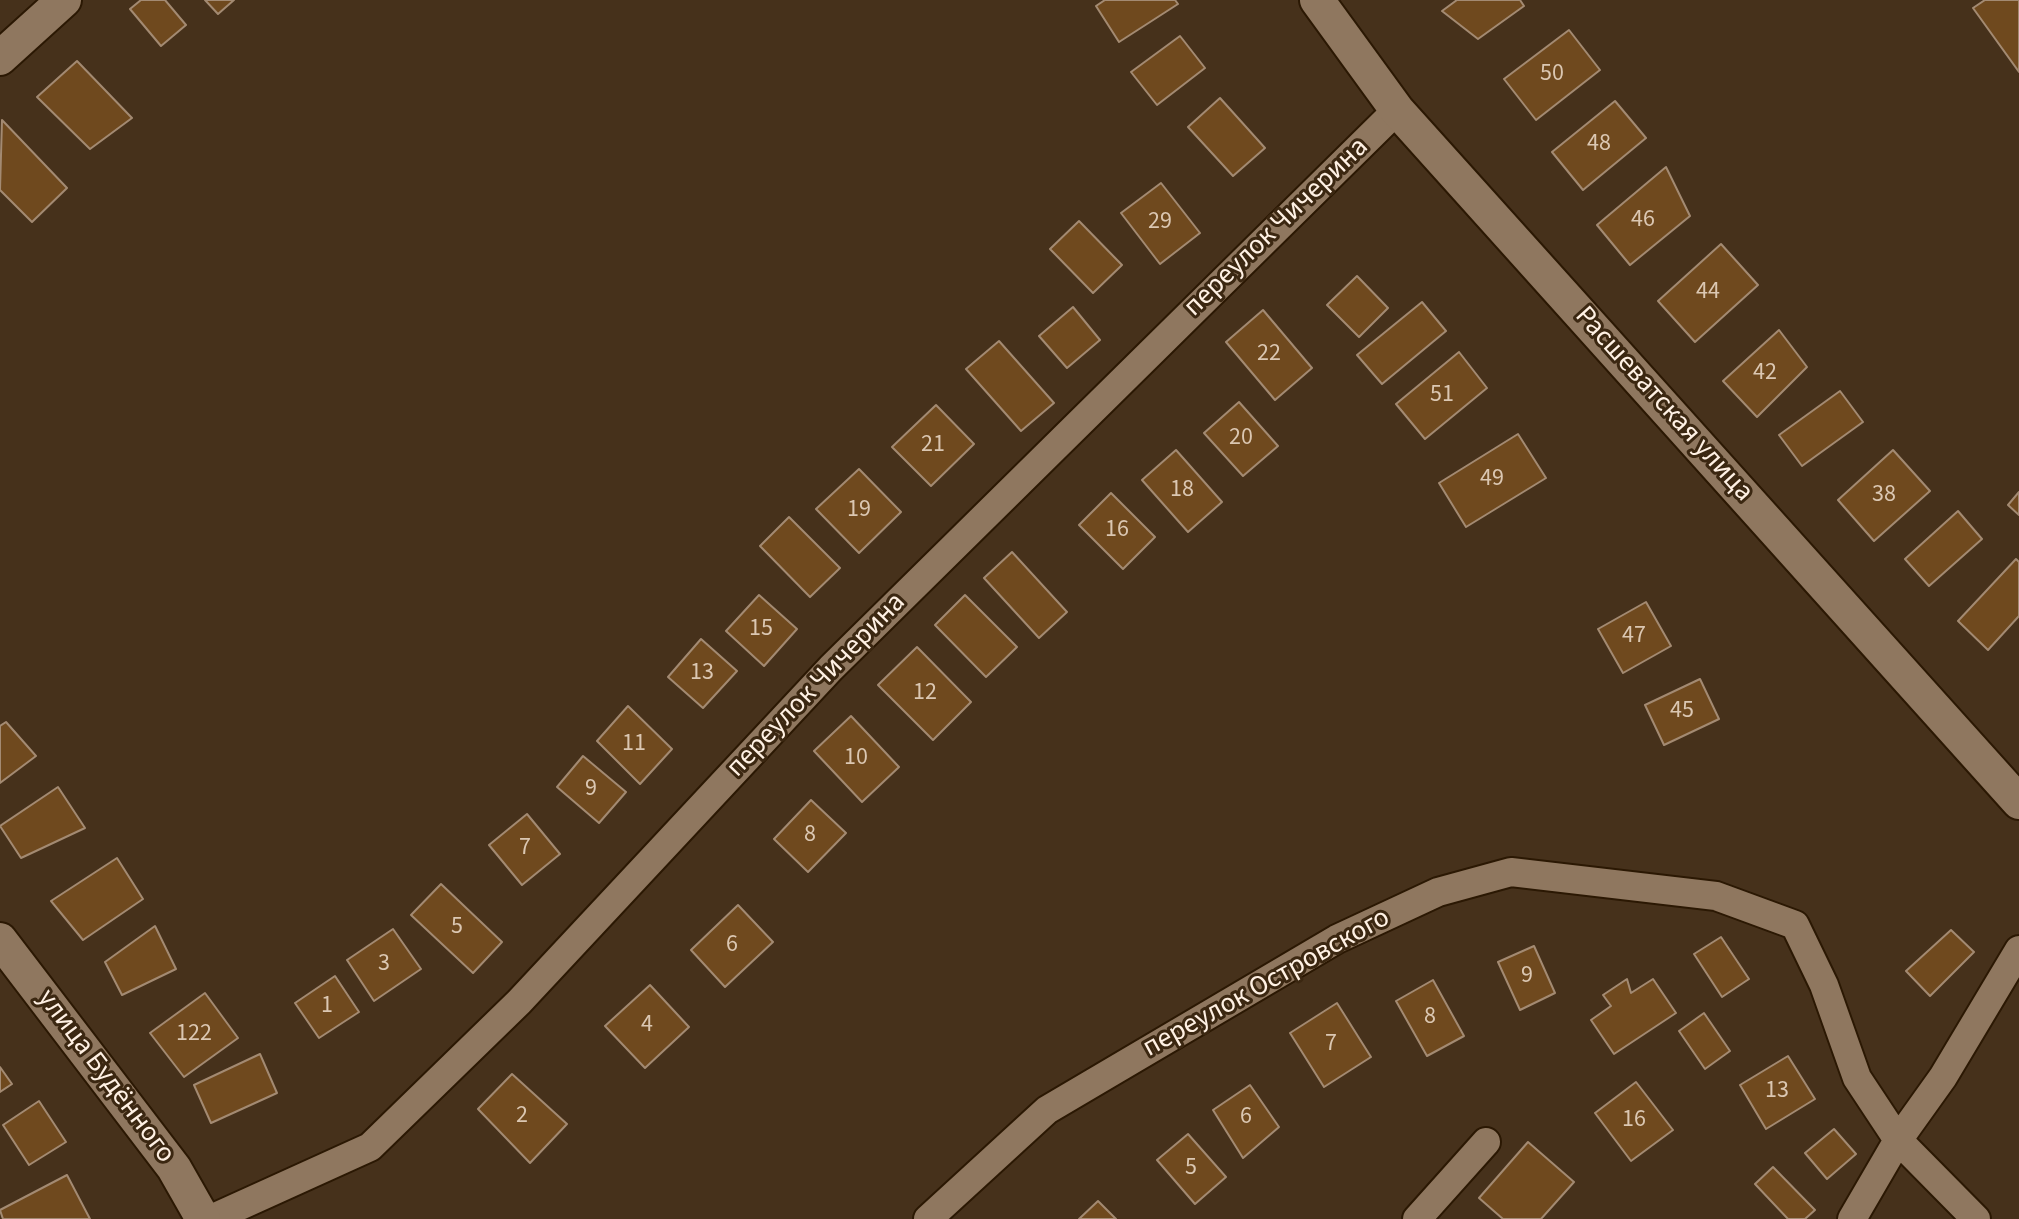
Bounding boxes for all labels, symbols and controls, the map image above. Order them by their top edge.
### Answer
house number: 50 [1540,61,1564,89]
street label: переулок Чичерина [1178,131,1376,325]
house number: 48 [1587,131,1611,159]
house number: 46 [1631,207,1655,235]
house number: 29 [1148,209,1172,237]
house number: 44 [1696,279,1720,307]
street label: Расшеватская улица [1567,301,1759,509]
house number: 22 [1257,341,1281,369]
house number: 42 [1753,360,1777,388]
house number: 51 [1430,382,1454,410]
house number: 20 [1229,425,1253,453]
house number: 21 [921,432,945,460]
house number: 49 [1480,466,1504,494]
house number: 18 [1170,477,1194,505]
house number: 38 [1872,482,1896,510]
house number: 19 [847,497,871,525]
house number: 16 [1105,517,1129,545]
street label: переулок Чичерина [720,587,914,785]
house number: 15 [749,616,773,644]
house number: 47 [1622,623,1646,651]
house number: 13 [690,660,714,688]
house number: 12 [913,680,937,708]
house number: 45 [1670,698,1694,726]
house number: 11 [622,731,646,759]
house number: 10 [844,745,868,773]
house number: 9 [585,776,597,804]
house number: 8 [804,822,816,850]
house number: 7 [519,835,531,863]
street label: переулок Островского [1138,902,1396,1066]
house number: 5 [451,914,463,942]
house number: 6 [726,932,738,960]
house number: 3 [378,951,390,979]
house number: 9 [1521,963,1533,991]
street label: улица Будённого [29,984,181,1170]
house number: 1 [321,993,333,1021]
house number: 8 [1424,1004,1436,1032]
house number: 4 [641,1012,653,1040]
house number: 122 [176,1021,212,1049]
house number: 7 [1325,1031,1337,1059]
house number: 13 [1765,1078,1789,1106]
house number: 2 [516,1103,528,1131]
house number: 6 [1240,1104,1252,1132]
house number: 16 [1622,1107,1646,1135]
house number: 5 [1185,1155,1197,1183]

